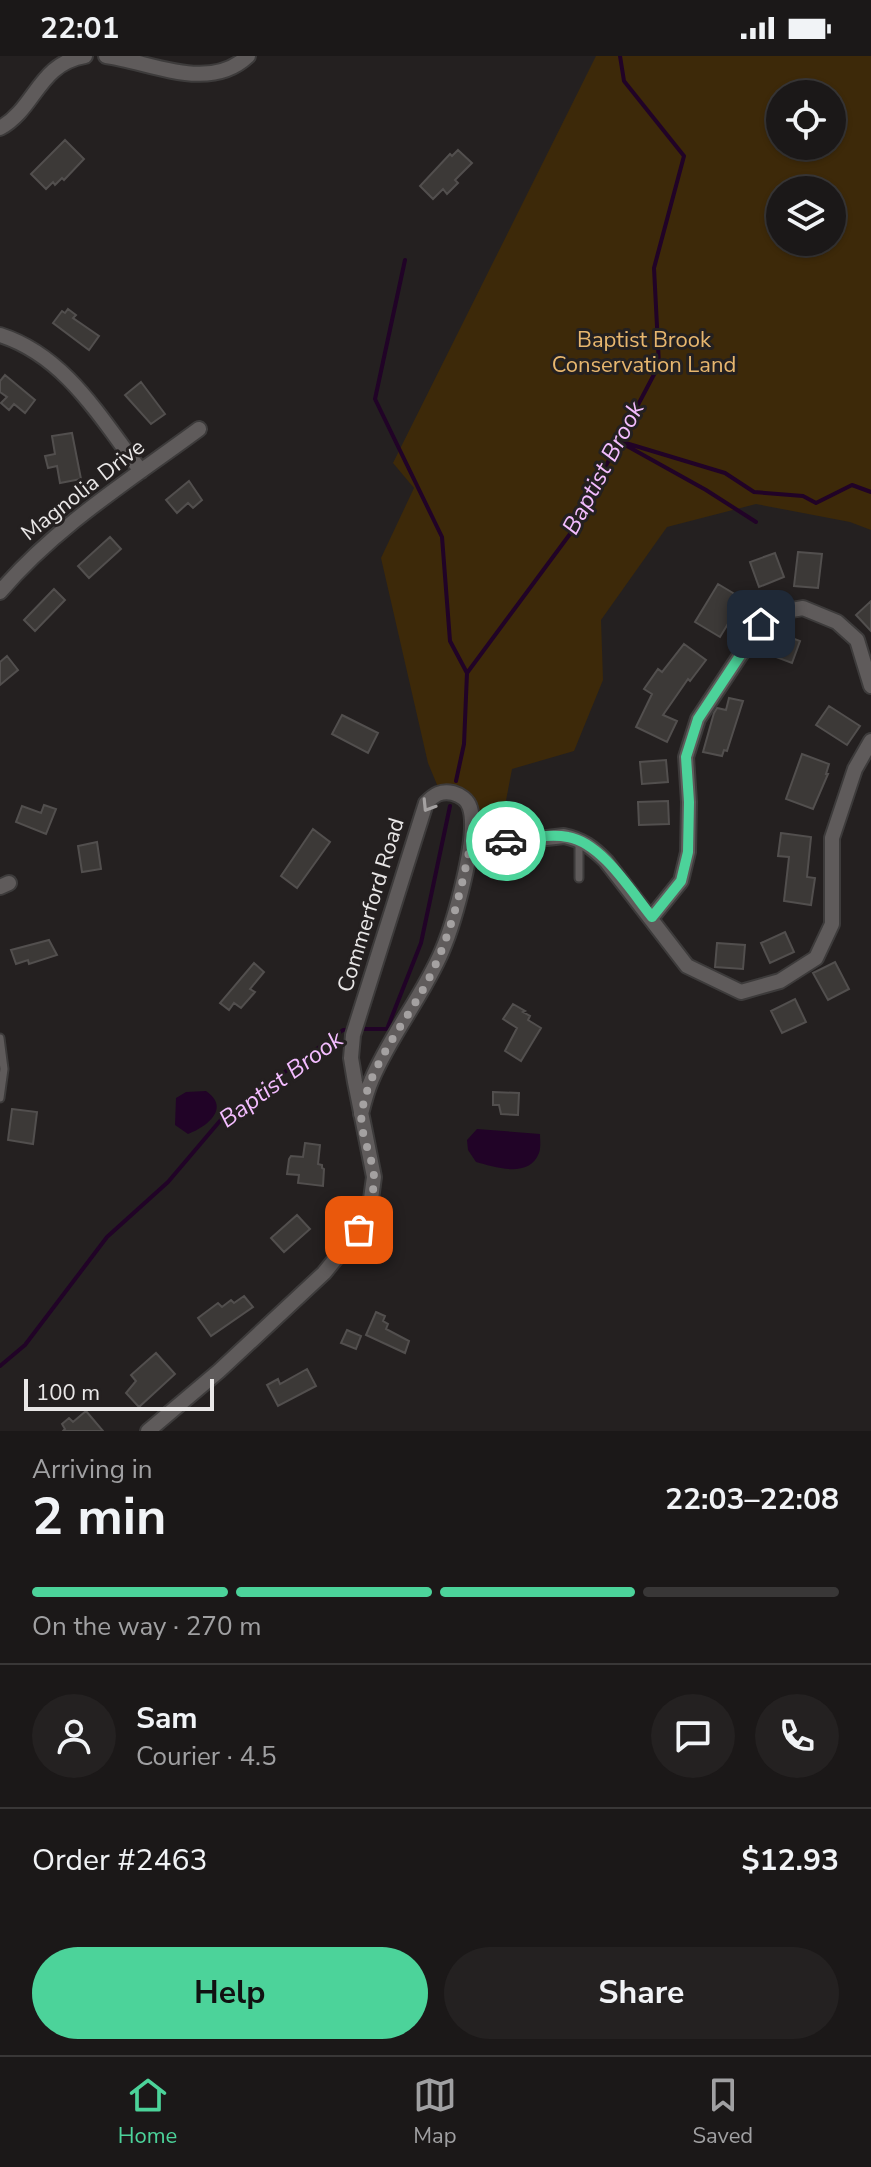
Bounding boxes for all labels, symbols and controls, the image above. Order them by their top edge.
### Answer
text: 22:01 [40,8,119,49]
map controls [766,80,846,256]
button: locate [766,80,846,160]
button: layers [766,176,846,256]
park label: Baptist Brook Conservation Land [552,325,736,380]
water label: Baptist Brook [555,395,652,540]
street label: Magnolia Drive [15,432,151,548]
pin [727,590,795,658]
icon: home [739,602,783,646]
one-way arrow [422,798,437,812]
courier [466,801,546,881]
street label: Commerford Road [330,814,412,996]
icon: car [484,819,528,863]
water label: Baptist Brook [212,1023,350,1135]
pin [325,1196,393,1264]
icon: bag [337,1208,381,1252]
scale bar [24,1375,214,1411]
text: 100 m [36,1378,100,1408]
text: Arriving in [32,1452,153,1487]
text: 22:03–22:08 [665,1479,839,1520]
text: 2 min [32,1481,167,1552]
text: On the way · 270 m [32,1609,261,1644]
button: person [32,1694,116,1778]
button: chat [651,1694,735,1778]
button: phone [755,1694,839,1778]
text: Sam [136,1698,198,1739]
text: Courier · 4.5 [136,1739,277,1774]
text: Order #2463 [32,1840,207,1881]
text: $12.93 [742,1840,839,1881]
button: Help [32,1947,428,2039]
button: Share [444,1947,839,2039]
tab: Home [118,2073,177,2151]
tab: Map [413,2073,457,2151]
tab: Saved [692,2073,753,2151]

